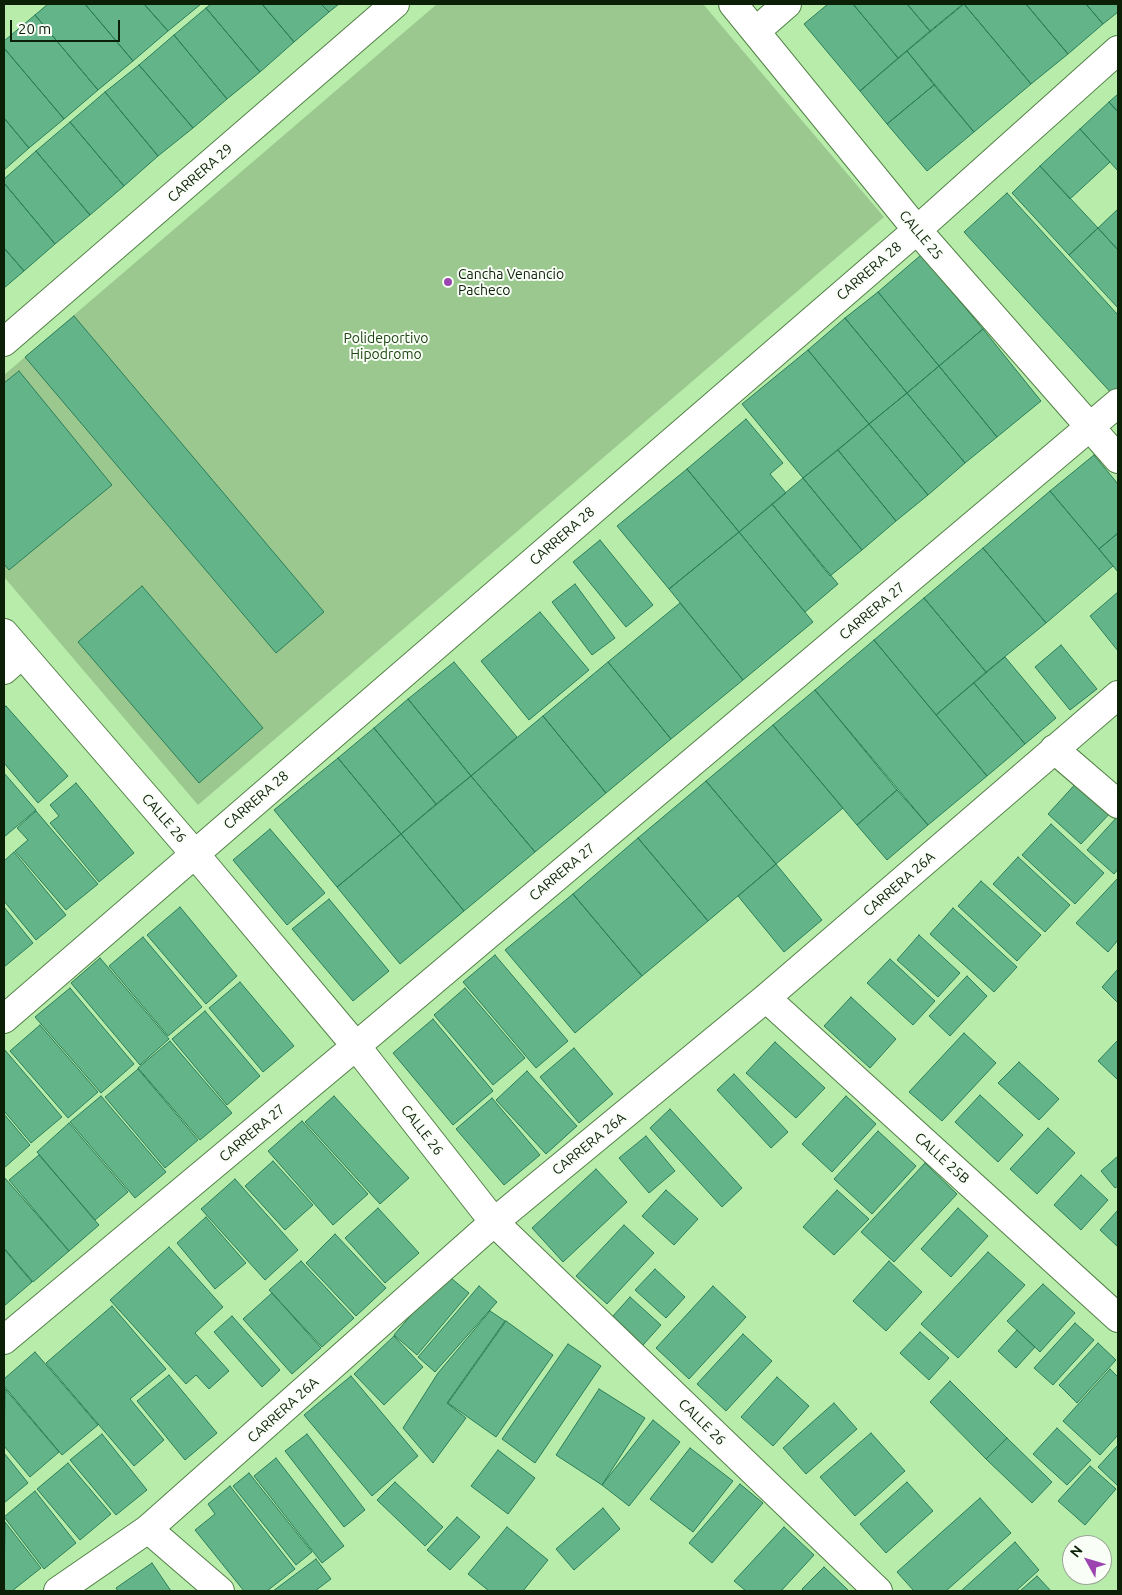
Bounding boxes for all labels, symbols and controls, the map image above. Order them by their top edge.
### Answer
scale bar [12,10,122,42]
text: 20 m [18,20,51,37]
street label: CARRERA 29 [164,140,236,206]
street label: CALLE 25 [896,207,946,263]
street label: CARRERA 28 [833,238,905,304]
place label: Cancha Venancio Pacheco [458,266,564,298]
marker: Cancha Venancio Pacheco [442,276,454,288]
park label: Polideportivo Hipodromo [344,330,428,362]
street label: CARRERA 28 [526,503,598,569]
street label: CARRERA 27 [836,579,908,643]
street label: CARRERA 28 [220,767,292,833]
street label: CALLE 26 [138,790,190,846]
street label: CARRERA 27 [526,840,598,904]
street label: CARRERA 26A [860,848,938,920]
street label: CARRERA 27 [216,1101,288,1165]
street label: CALLE 26 [397,1102,447,1158]
street label: CARRERA 26A [549,1109,629,1179]
street label: CALLE 25B [911,1129,973,1187]
street label: CARRERA 26A [244,1374,322,1446]
street label: CALLE 26 [675,1395,729,1449]
north arrow [1062,1535,1112,1585]
text: N [1067,1542,1086,1560]

